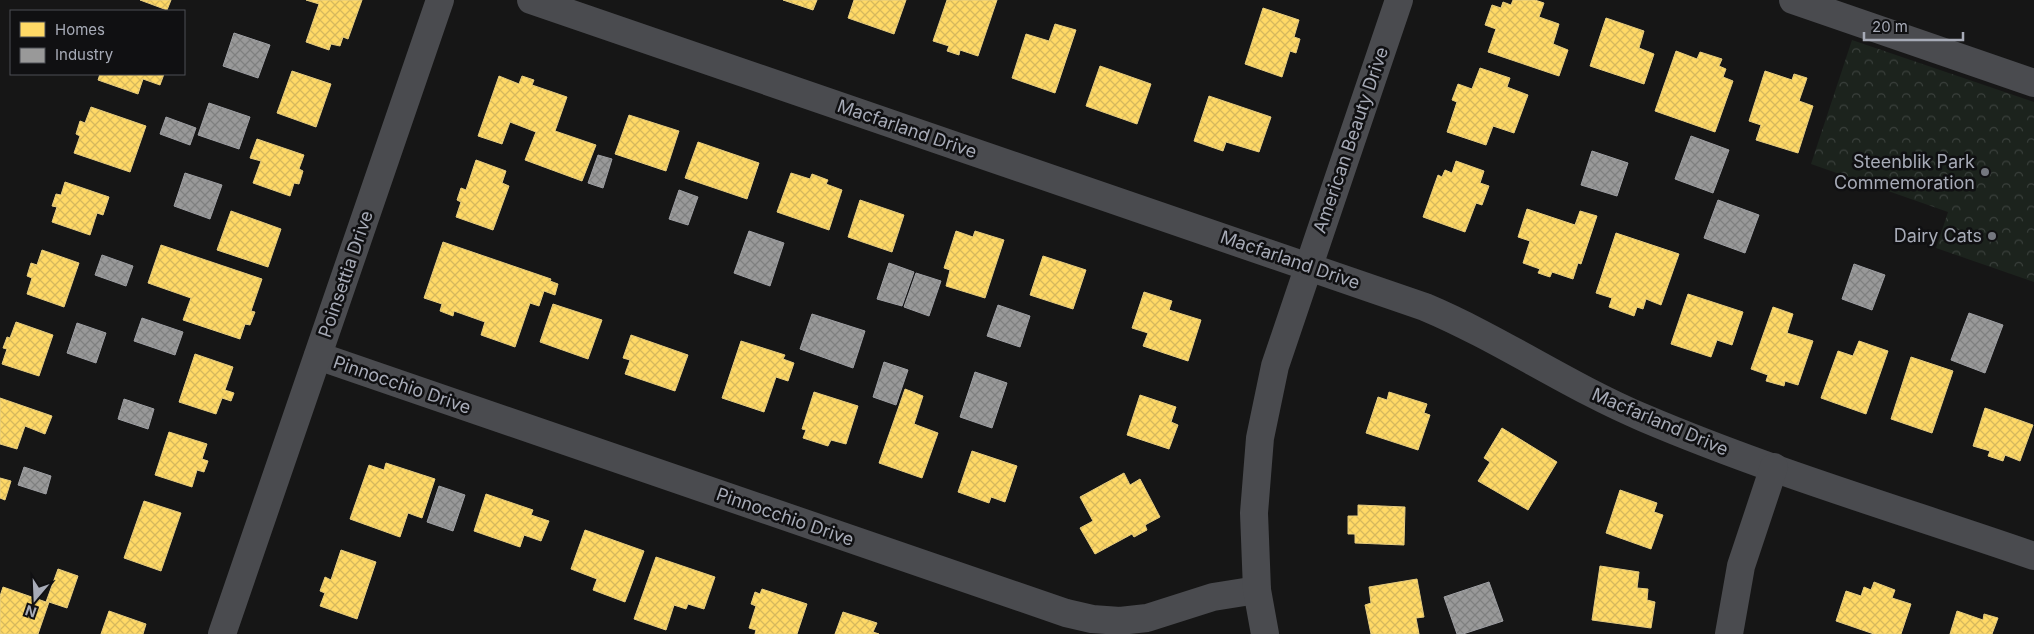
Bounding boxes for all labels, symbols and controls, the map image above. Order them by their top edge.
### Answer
legend [10,10,185,75]
scale bar [1864,10,1963,42]
text: 20 m [1872,17,1908,36]
text: Homes [55,20,105,39]
street label: American Beauty Drive [1309,44,1392,236]
text: Industry [55,45,114,64]
street label: Macfarland Drive [835,95,980,162]
place label: Steenblik Park Commemoration [1834,151,1975,193]
marker: Steenblik Park Commemoration [1979,166,1991,178]
street label: Poinsettia Drive [314,208,377,340]
place label: Dairy Cats [1894,225,1982,246]
street label: Macfarland Drive [1218,226,1363,293]
marker: Dairy Cats [1986,230,1998,242]
street label: Pinnocchio Drive [331,351,474,418]
street label: Macfarland Drive [1589,383,1732,460]
street label: Pinnocchio Drive [714,483,857,550]
north arrow [10,574,60,624]
text: N [23,602,38,622]

